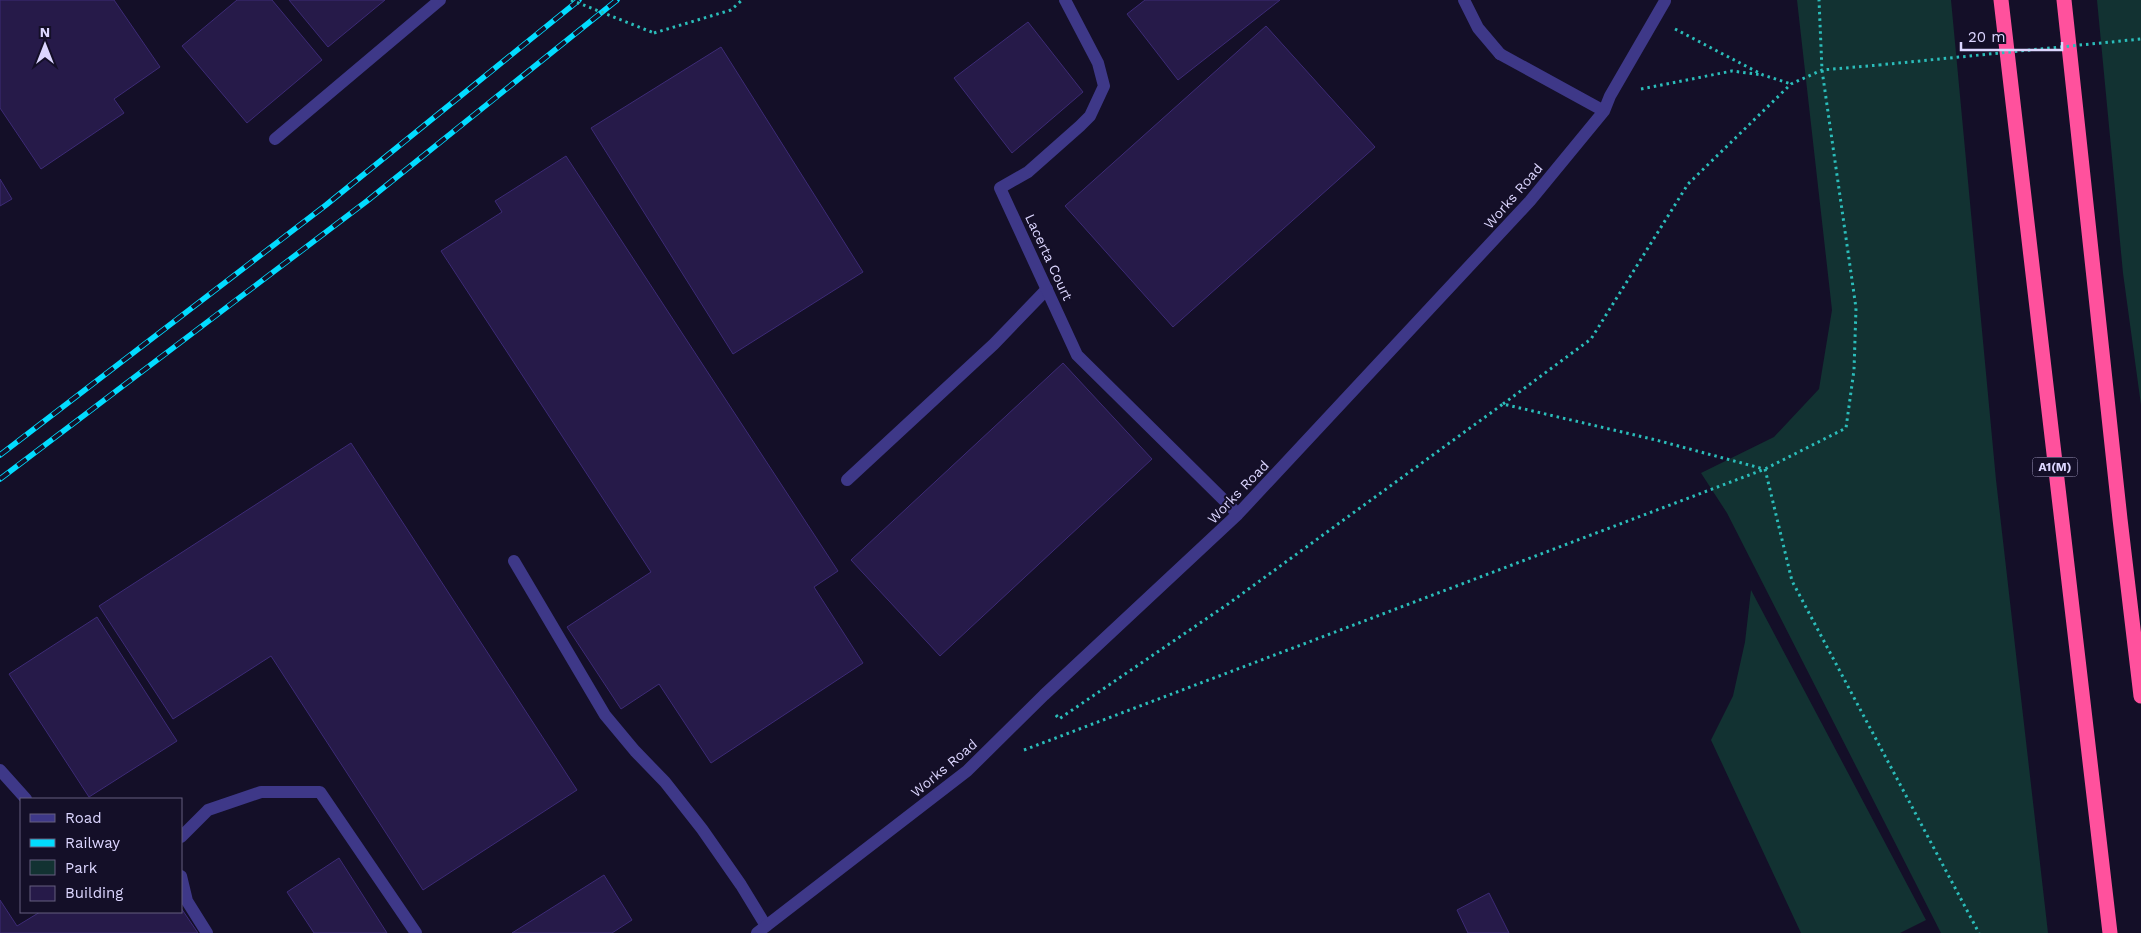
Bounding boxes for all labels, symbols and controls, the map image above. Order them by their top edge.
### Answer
north arrow [20,20,70,70]
scale bar [1961,20,2062,52]
text: N [40,24,50,40]
text: 20 m [1968,28,2006,46]
street label: Works Road [1480,160,1546,232]
street label: Lacerta Court [1022,211,1076,303]
street label: Works Road [1204,457,1272,527]
road number: A1(M) [2032,458,2078,477]
street label: Works Road [908,736,980,800]
legend [20,798,182,913]
text: Road [65,809,102,827]
text: Railway [65,834,120,852]
text: Park [65,859,98,877]
text: Building [65,884,123,902]

